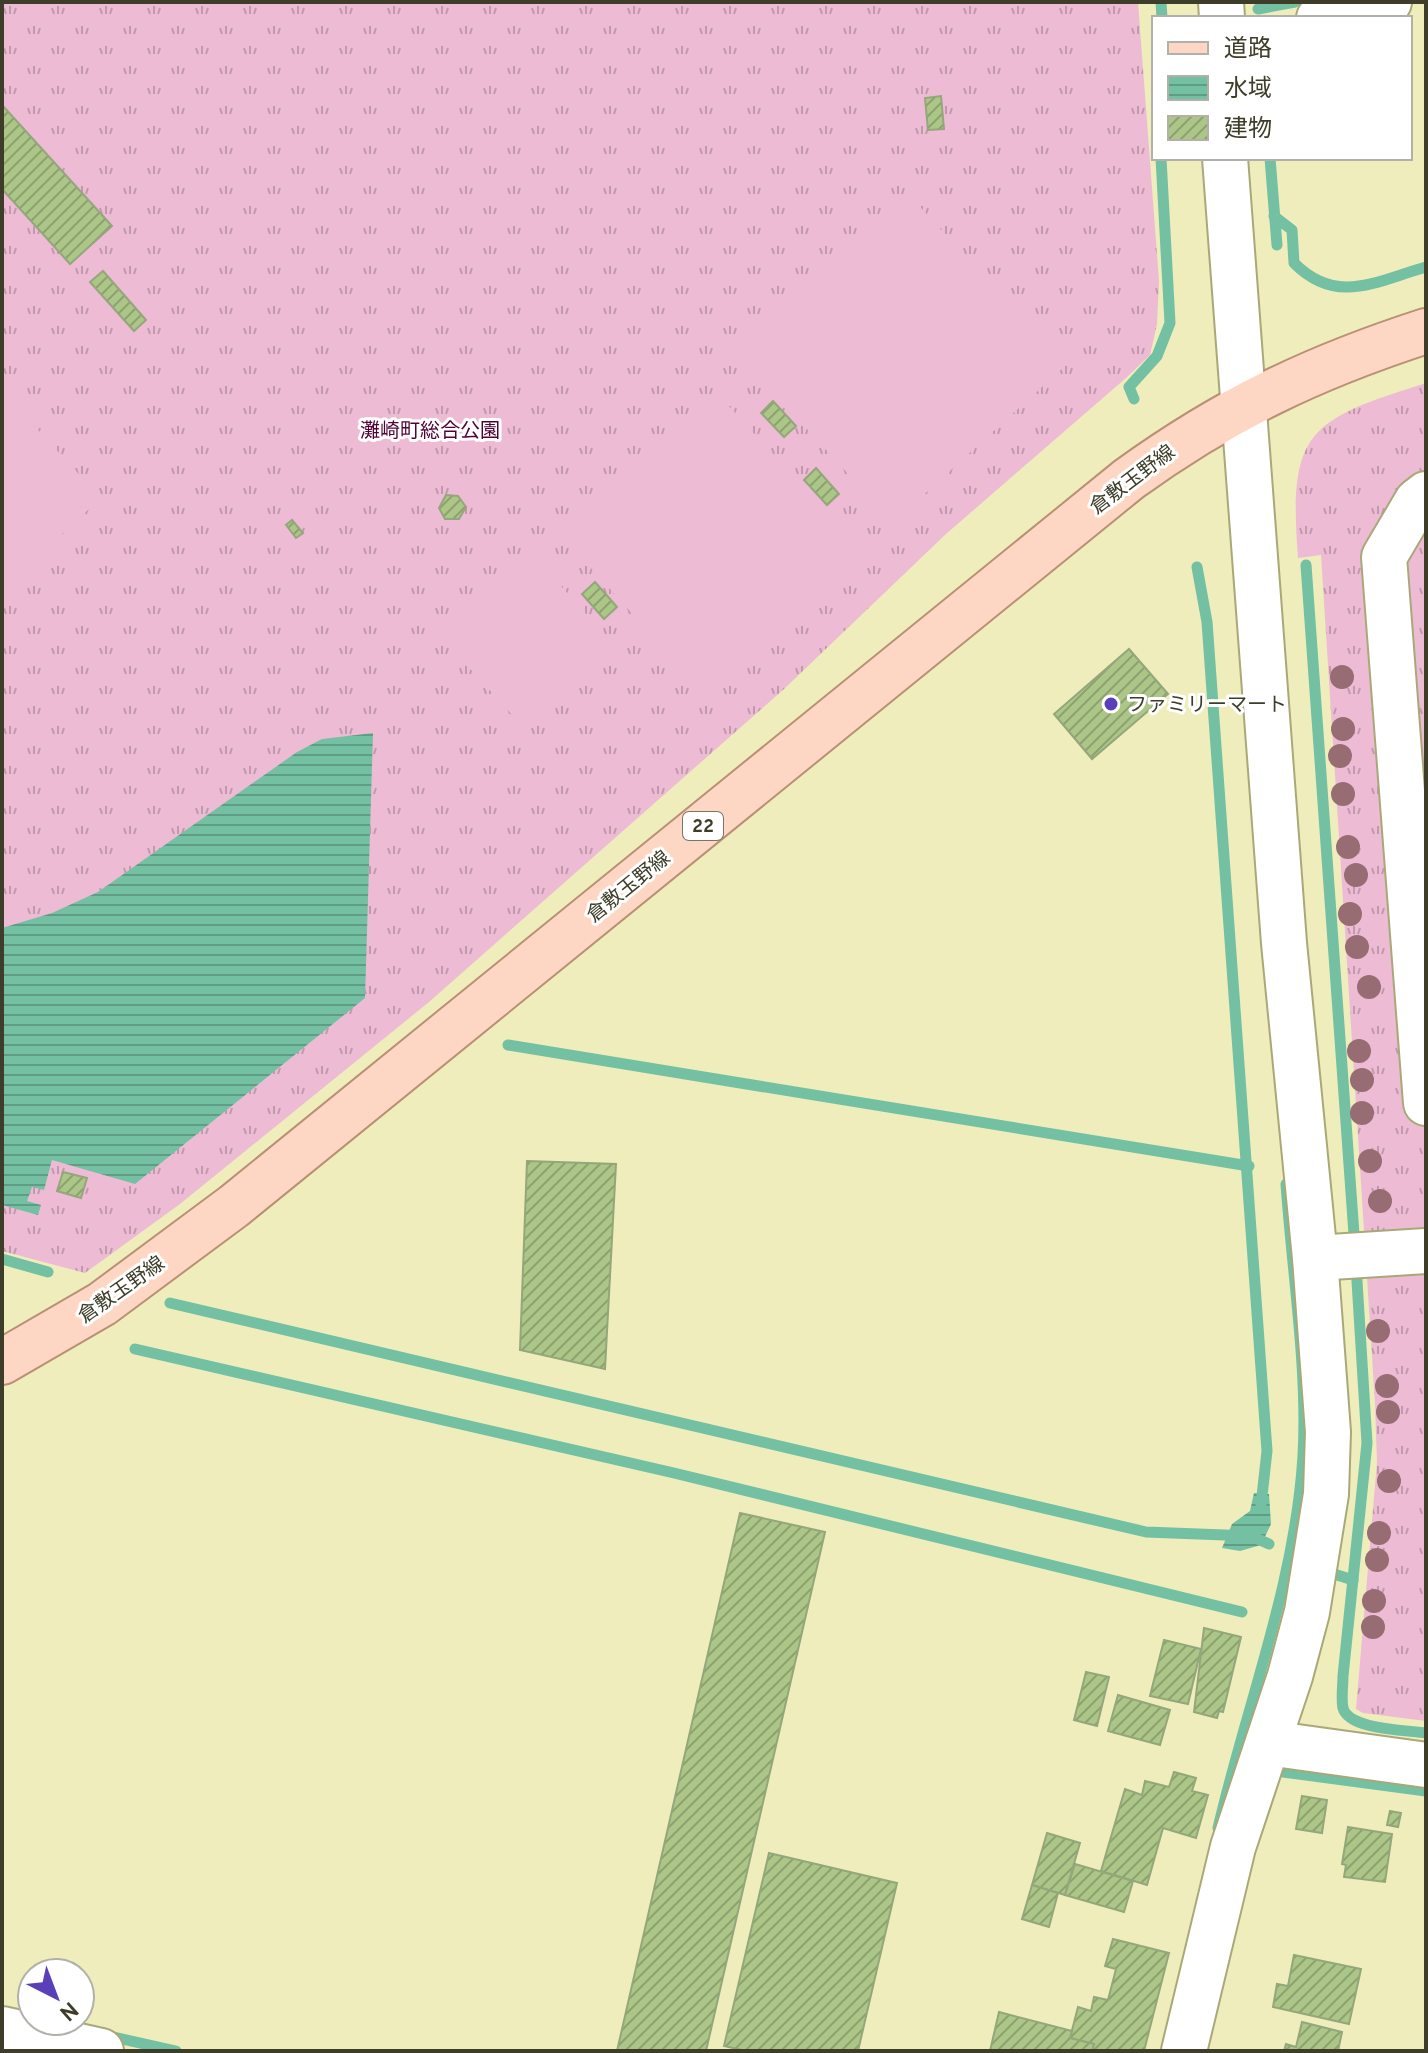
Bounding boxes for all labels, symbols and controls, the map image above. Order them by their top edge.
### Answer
legend [1152,16,1412,160]
text: 道路 [1224,35,1272,65]
text: 水域 [1224,75,1272,105]
text: 建物 [1224,115,1272,145]
park label: 灘崎町総合公園 [360,419,500,445]
street label: 倉敷玉野線 [1085,440,1181,521]
place label: ファミリーマート [1127,693,1287,719]
marker: ファミリーマート [1102,695,1120,713]
road number: 22 [683,812,723,840]
street label: 倉敷玉野線 [582,846,676,929]
street label: 倉敷玉野線 [74,1251,171,1330]
north arrow [16,1957,96,2037]
text: N [53,1995,83,2025]

